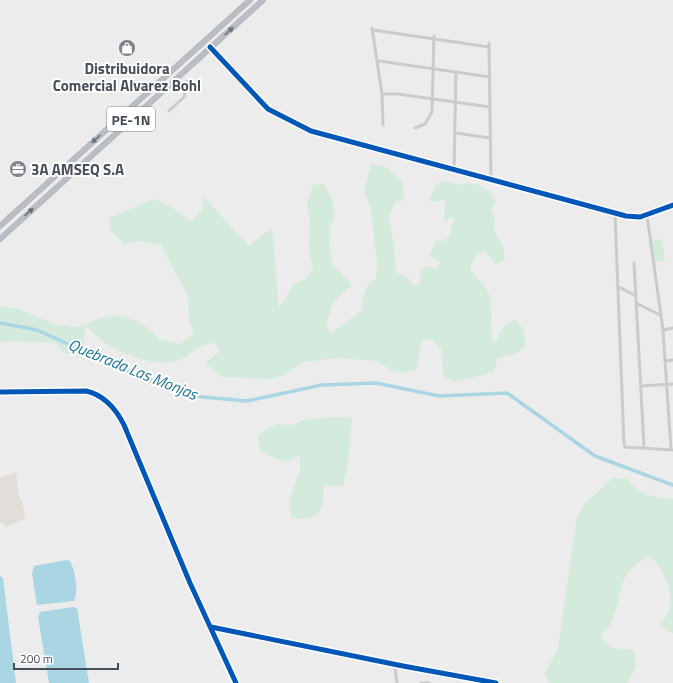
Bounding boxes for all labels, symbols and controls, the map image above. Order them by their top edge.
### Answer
one-way arrow [224,27,233,36]
shop icon: Distribuidora Comercial Alvarez Bohl [117,38,137,58]
place label: Distribuidora Comercial Alvarez Bohl [53,57,201,97]
road number: PE-1N [107,107,155,131]
one-way arrow [91,134,101,144]
place label: 3A AMSEQ S.A [31,158,124,181]
office icon: 3A AMSEQ S.A [8,159,28,179]
one-way arrow [24,208,34,217]
water label: Quebrada Las Monjas [65,332,202,406]
scale bar [14,645,118,671]
text: 200 m [20,649,53,668]

